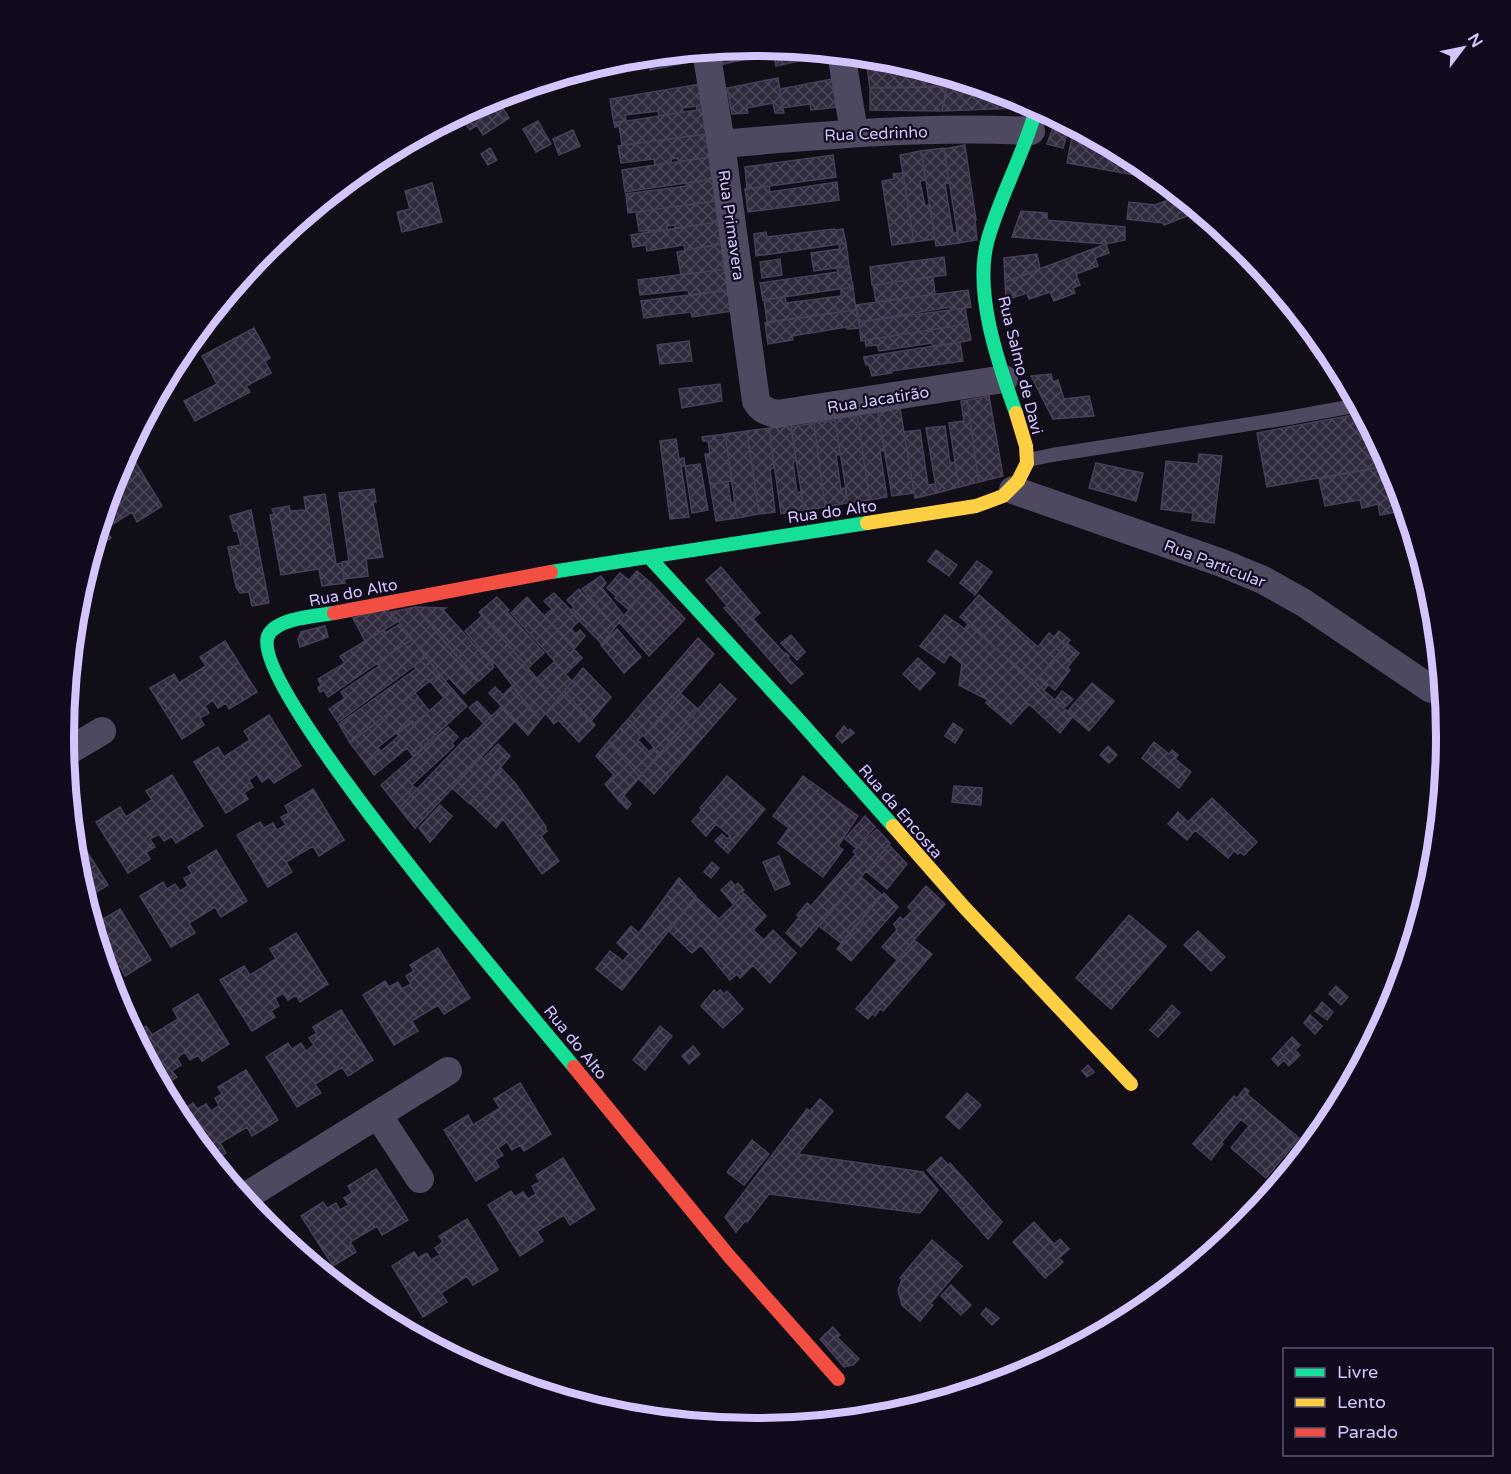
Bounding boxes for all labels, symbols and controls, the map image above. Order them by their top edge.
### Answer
north arrow [1433,18,1493,78]
text: N [1463,30,1487,51]
street label: Rua Cedrinho [824,122,928,146]
street label: Rua Primavera [713,169,749,282]
street label: Rua Salmo de Davi [993,294,1047,437]
street label: Rua Jacatirão [826,382,931,418]
street label: Rua do Alto [786,496,878,528]
street label: Rua Particular [1161,535,1269,593]
street label: Rua do Alto [307,575,399,611]
street label: Rua da Encosta [854,760,947,863]
street label: Rua do Alto [539,1001,611,1084]
legend [1283,1348,1493,1456]
text: Livre [1337,1361,1378,1383]
text: Lento [1337,1391,1386,1413]
text: Parado [1337,1421,1398,1443]

